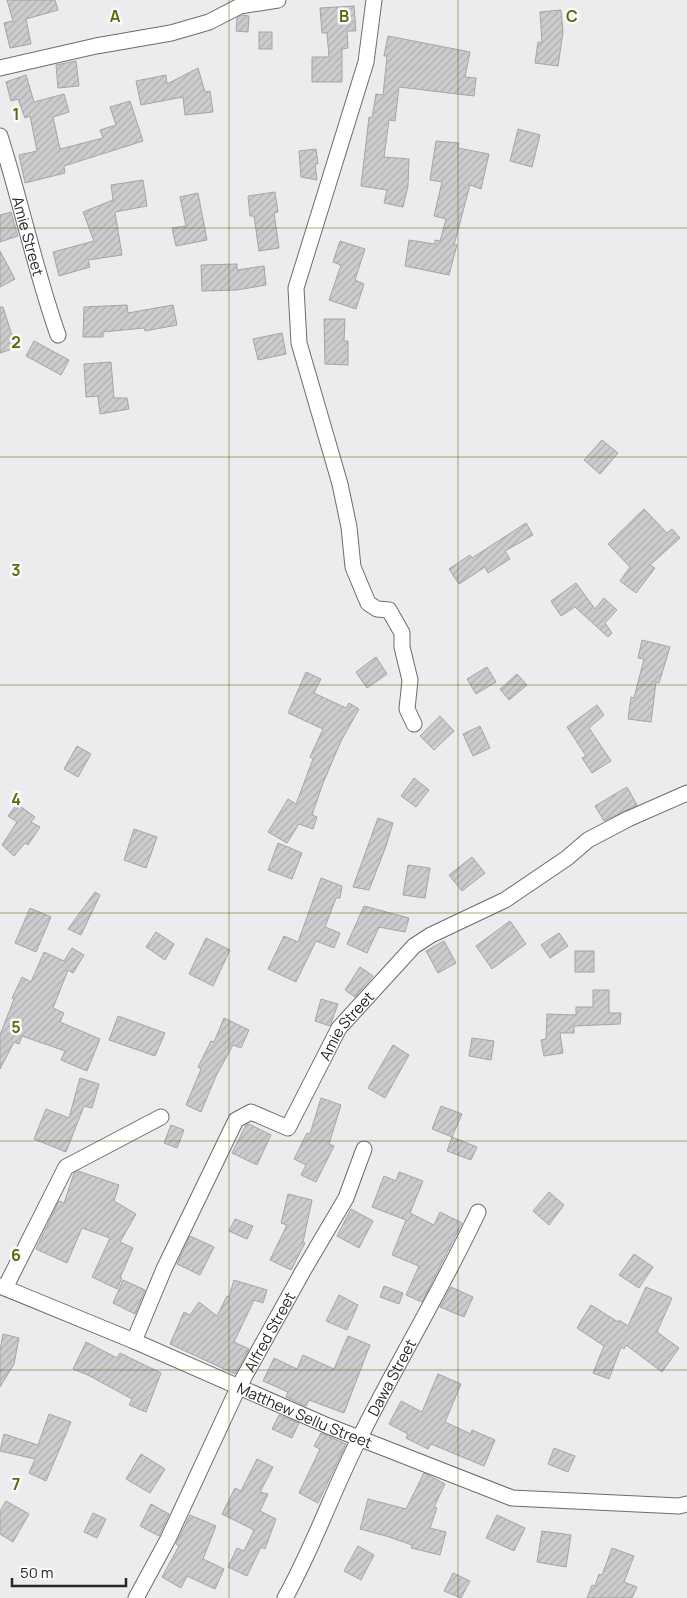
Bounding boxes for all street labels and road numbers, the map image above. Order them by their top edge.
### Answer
street label: Amie Street [8,194,49,278]
street label: Amie Street [314,986,378,1064]
street label: Alfred Street [239,1288,300,1375]
street label: Dawa Street [362,1335,421,1420]
street label: Matthew Sellu Street [234,1377,375,1453]

